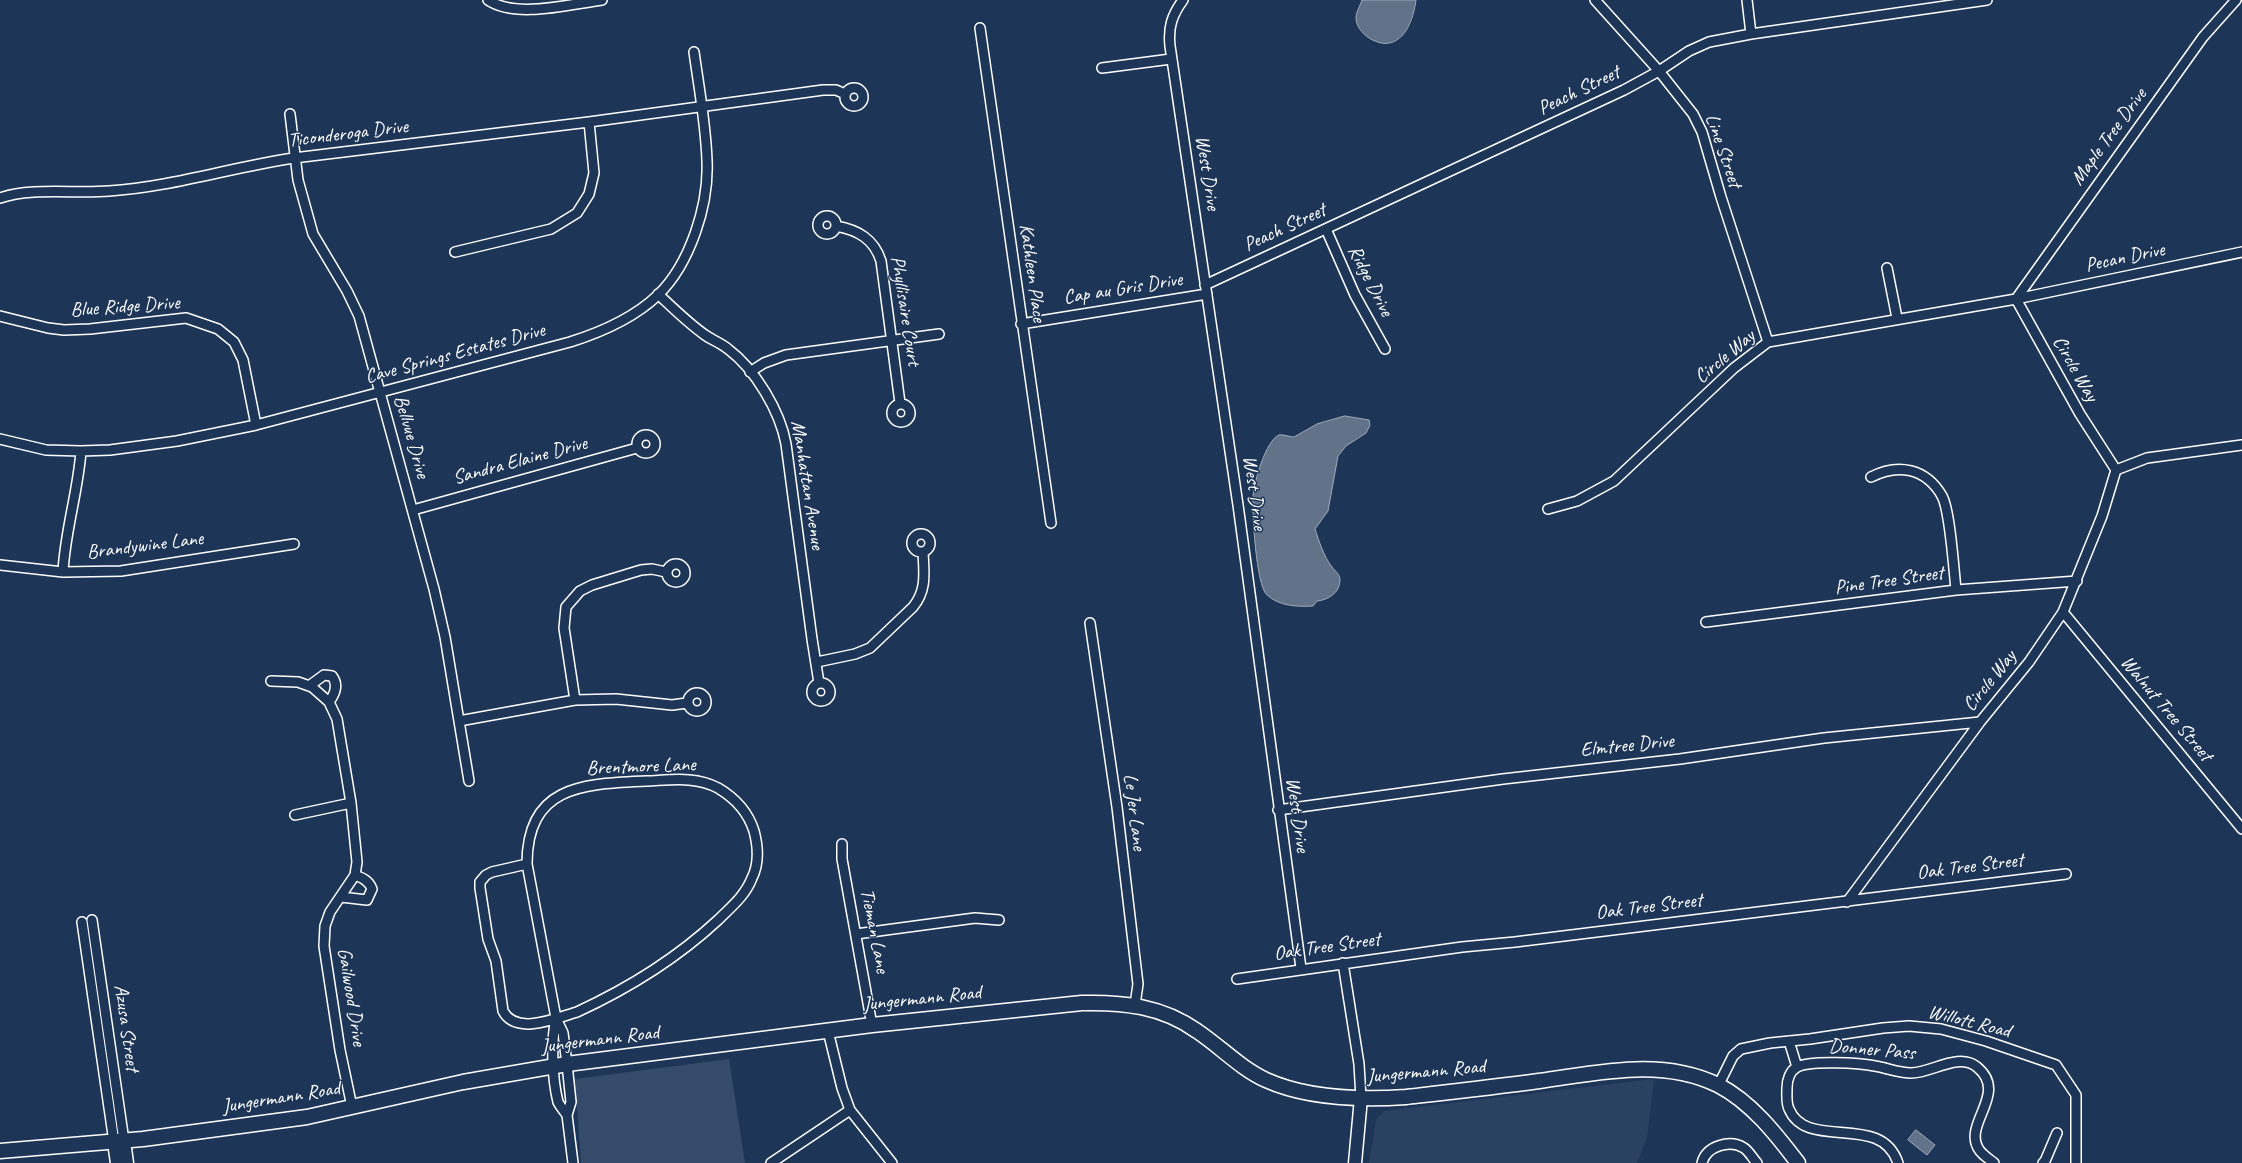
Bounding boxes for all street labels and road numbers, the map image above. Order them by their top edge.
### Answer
street label: Peach Street [1534,61,1624,121]
street label: Maple Tree Drive [2066,84,2152,190]
street label: Line Street [1699,111,1747,191]
street label: Ticonderoga Drive [287,115,409,153]
street label: West Drive [1189,134,1225,212]
street label: Peach Street [1240,199,1330,257]
street label: Kathleen Place [1013,222,1051,324]
street label: Pecan Drive [2083,238,2167,278]
street label: Ridge Drive [1342,241,1398,321]
street label: Phyllisaire Court [884,254,926,368]
street label: Cap au Gris Drive [1062,268,1184,310]
street label: Blue Ridge Drive [70,291,180,323]
street label: Cave Springs Estates Drive [362,318,548,390]
street label: Circle Way [1690,325,1760,389]
street label: Circle Way [2047,332,2103,406]
street label: Bellvue Drive [388,393,434,481]
street label: Manhattan Avenue [785,419,829,551]
street label: Sandra Elaine Drive [450,432,590,490]
street label: West Drive [1237,454,1271,532]
street label: Brandywine Lane [85,527,205,565]
street label: Pine Tree Street [1833,561,1945,601]
street label: Circle Way [1958,646,2022,716]
street label: Walnut Tree Street [2115,651,2217,767]
street label: Elmtree Drive [1579,729,1675,763]
street label: Brentmore Lane [586,753,696,781]
street label: Le Jer Lane [1117,772,1151,852]
street label: West Drive [1280,776,1314,854]
street label: Oak Tree Street [1915,849,2025,885]
street label: Tieman Lane [854,887,894,975]
street label: Oak Tree Street [1594,889,1704,925]
street label: Oak Tree Street [1272,928,1382,966]
street label: Gailwood Drive [331,946,371,1048]
street label: Jungermann Road [862,981,982,1017]
street label: Azusa Street [108,983,144,1073]
street label: Willott Road [1925,1000,2013,1044]
street label: Jungermann Road [540,1021,660,1059]
street label: Donner Pass [1828,1034,1916,1066]
street label: Jungermann Road [1366,1055,1486,1089]
street label: Jungermann Road [221,1077,341,1119]

